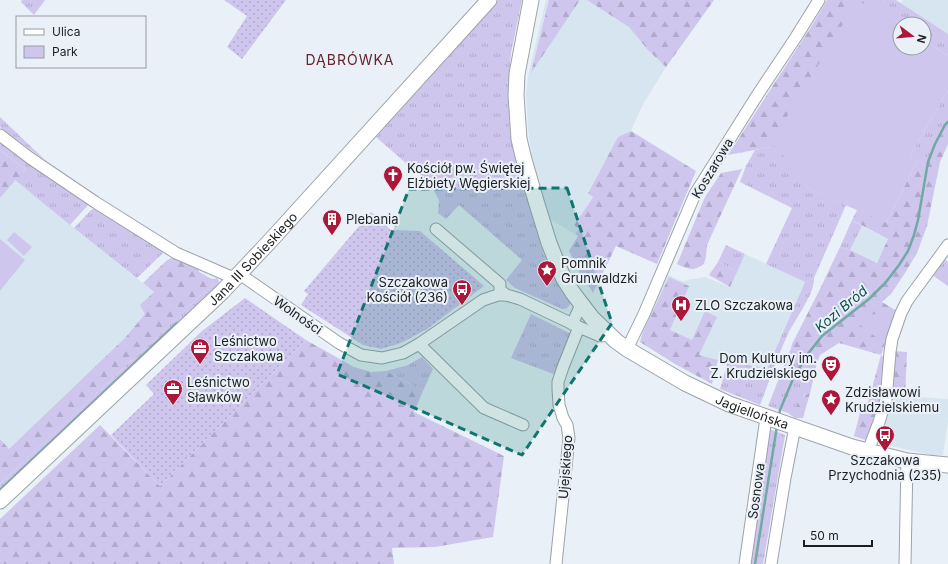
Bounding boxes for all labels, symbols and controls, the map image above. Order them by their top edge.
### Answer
legend [16,16,146,68]
north arrow [892,16,932,56]
text: Ulica [52,24,80,39]
text: N [914,33,929,45]
text: Park [52,44,78,59]
district label: DĄBRÓWKA [305,51,395,68]
street label: Koszarowa [688,135,736,201]
place label: Kościół pw. Świętej Elżbiety Węgierskiej [407,160,531,191]
church icon: Kościół pw. Świętej Elżbiety Węgierskiej [382,164,404,192]
street label: Jana III Sobieskiego [205,208,301,309]
building icon: Plebania [321,208,343,236]
place label: Plebania [346,211,399,227]
place label: Pomnik Grunwaldzki [561,255,637,286]
place icon: Pomnik Grunwaldzki [536,259,558,287]
place label: Szczakowa Kościół (236) [366,274,448,305]
bus stop icon: Szczakowa Kościół (236) [451,278,473,306]
water label: Kozi Bród [811,281,871,335]
street label: Wolności [270,292,326,338]
hospital icon: ZLO Szczakowa [670,294,692,322]
place label: ZLO Szczakowa [695,297,793,313]
place label: Leśnictwo Szczakowa [214,333,283,364]
office icon: Leśnictwo Szczakowa [189,337,211,365]
place label: Dom Kultury im. Z. Krudzielskiego [711,350,817,381]
theatre icon: Dom Kultury im. Z. Krudzielskiego [820,354,842,382]
place label: Leśnictwo Sławków [187,374,250,405]
office icon: Leśnictwo Sławków [162,378,184,406]
place label: Zdzisławowi Krudzielskiemu [845,384,939,415]
place icon: Zdzisławowi Krudzielskiemu [820,388,842,416]
street label: Jagiellońska [713,391,791,432]
bus stop icon: Szczakowa Przychodnia (235) [874,424,896,452]
street label: Ujejskiego [555,434,575,500]
place label: Szczakowa Przychodnia (235) [828,452,942,483]
street label: Sosnowa [744,462,768,520]
scale bar [804,522,872,548]
text: 50 m [810,528,839,543]

